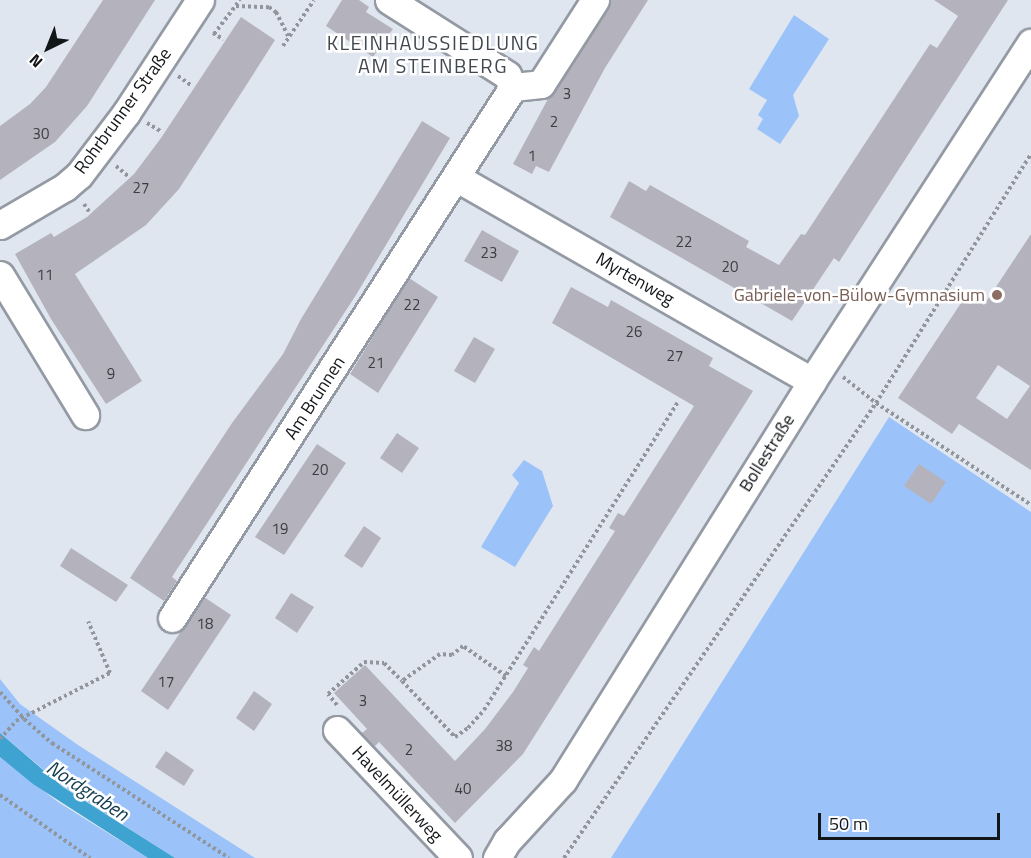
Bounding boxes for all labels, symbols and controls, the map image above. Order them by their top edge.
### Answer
north arrow [18,18,78,78]
district label: KLEINHAUSSIEDLUNG AM STEINBERG [327,31,539,78]
street label: Rohrbrunner Straße [70,44,176,178]
text: N [23,49,48,74]
house number: 3 [563,85,571,103]
house number: 2 [550,113,558,131]
house number: 30 [33,125,49,143]
house number: 1 [528,147,536,165]
house number: 27 [133,179,149,197]
house number: 22 [676,233,692,251]
house number: 23 [481,244,497,262]
street label: Myrtenweg [592,248,678,310]
house number: 20 [722,258,738,276]
house number: 11 [37,266,53,284]
place label: Gabriele-von-Bülow-Gymnasium [734,284,985,306]
marker: Gabriele-von-Bülow-Gymnasium [990,288,1004,302]
house number: 22 [404,296,420,314]
house number: 26 [626,323,642,341]
house number: 27 [667,347,683,365]
street label: Am Brunnen [280,352,350,444]
house number: 21 [368,354,384,372]
house number: 9 [107,365,115,383]
street label: Bollestraße [735,410,799,496]
house number: 20 [312,461,328,479]
house number: 19 [272,520,288,538]
house number: 18 [197,615,213,633]
house number: 17 [158,673,174,691]
house number: 3 [359,692,367,710]
house number: 38 [496,737,512,755]
house number: 2 [405,741,413,759]
street label: Havelmüllerweg [347,742,447,846]
water label: Nordgraben [42,755,134,825]
house number: 40 [455,780,471,798]
scale bar [821,801,1002,839]
text: 50 m [829,810,868,837]

